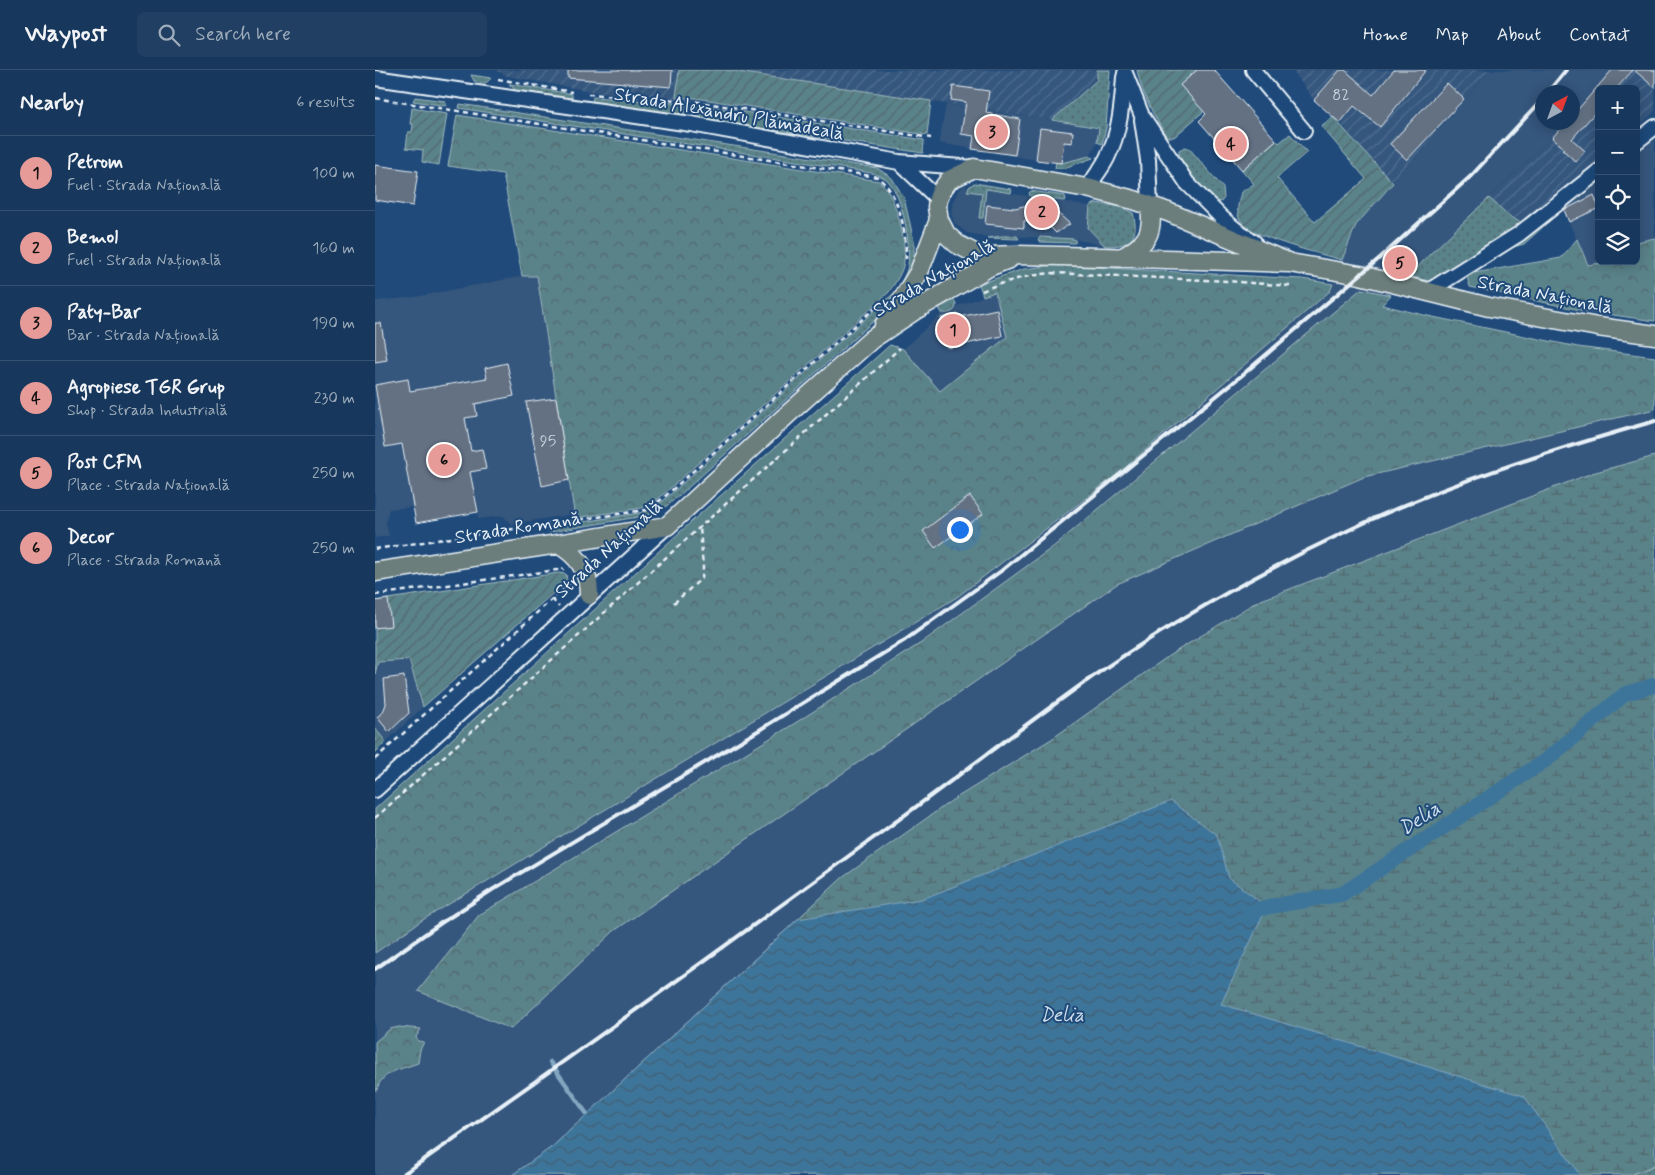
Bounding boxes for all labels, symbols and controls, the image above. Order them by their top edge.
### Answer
search box [137,12,487,57]
text: Waypost [25,19,107,50]
icon: search [155,21,183,49]
text: Search here [195,22,291,47]
text: Home [1363,23,1408,47]
text: Map [1436,23,1469,47]
text: About [1497,23,1541,47]
text: Contact [1569,23,1630,47]
street label: Strada Alexandru Plămădeală [612,81,846,147]
house number: 82 [1332,85,1350,106]
north arrow [1535,85,1580,130]
map controls [1595,85,1640,265]
button: + [1595,85,1640,130]
text: Nearby [20,89,84,117]
text: 6 results [296,92,355,113]
pin: 3 [976,113,1008,151]
pin: 4 [1215,125,1247,163]
button: − [1595,130,1640,175]
text: Petrom [67,150,123,175]
text: 1 [32,163,40,184]
text: 100 m [312,163,355,184]
text: Fuel · Strada Națională [67,175,222,196]
button: locate [1595,175,1640,220]
pin: 2 [1026,193,1058,231]
button: layers [1595,220,1640,265]
text: Bemol [67,225,118,250]
street label: Strada Națională [868,233,1000,323]
text: 2 [32,238,40,259]
text: 160 m [312,238,355,259]
pin: 5 [1384,244,1416,282]
text: Fuel · Strada Națională [67,250,222,271]
street label: Strada Națională [1475,270,1615,320]
text: Paty-Bar [67,300,141,325]
pin: 1 [937,311,969,349]
text: 3 [32,313,40,334]
text: 190 m [312,313,355,334]
text: Bar · Strada Națională [67,325,220,346]
text: Agropiese TGR Grup [67,375,225,400]
text: 4 [31,388,41,409]
text: 230 m [314,388,355,409]
text: Shop · Strada Industrială [67,400,228,421]
house number: 95 [540,431,556,452]
pin: 6 [428,441,460,479]
text: Post CFM [67,450,142,475]
text: 5 [31,463,41,484]
text: 250 m [312,463,355,484]
text: Place · Strada Națională [67,475,230,496]
street label: Strada Națională [550,494,668,604]
street label: Strada Romană [453,506,583,550]
your location [947,517,973,543]
text: Decor [67,525,114,550]
text: 6 [32,538,40,559]
text: 250 m [312,538,355,559]
text: Place · Strada Romană [67,550,222,571]
water label: Delia [1394,796,1446,842]
water label: Delia [1040,1002,1084,1029]

